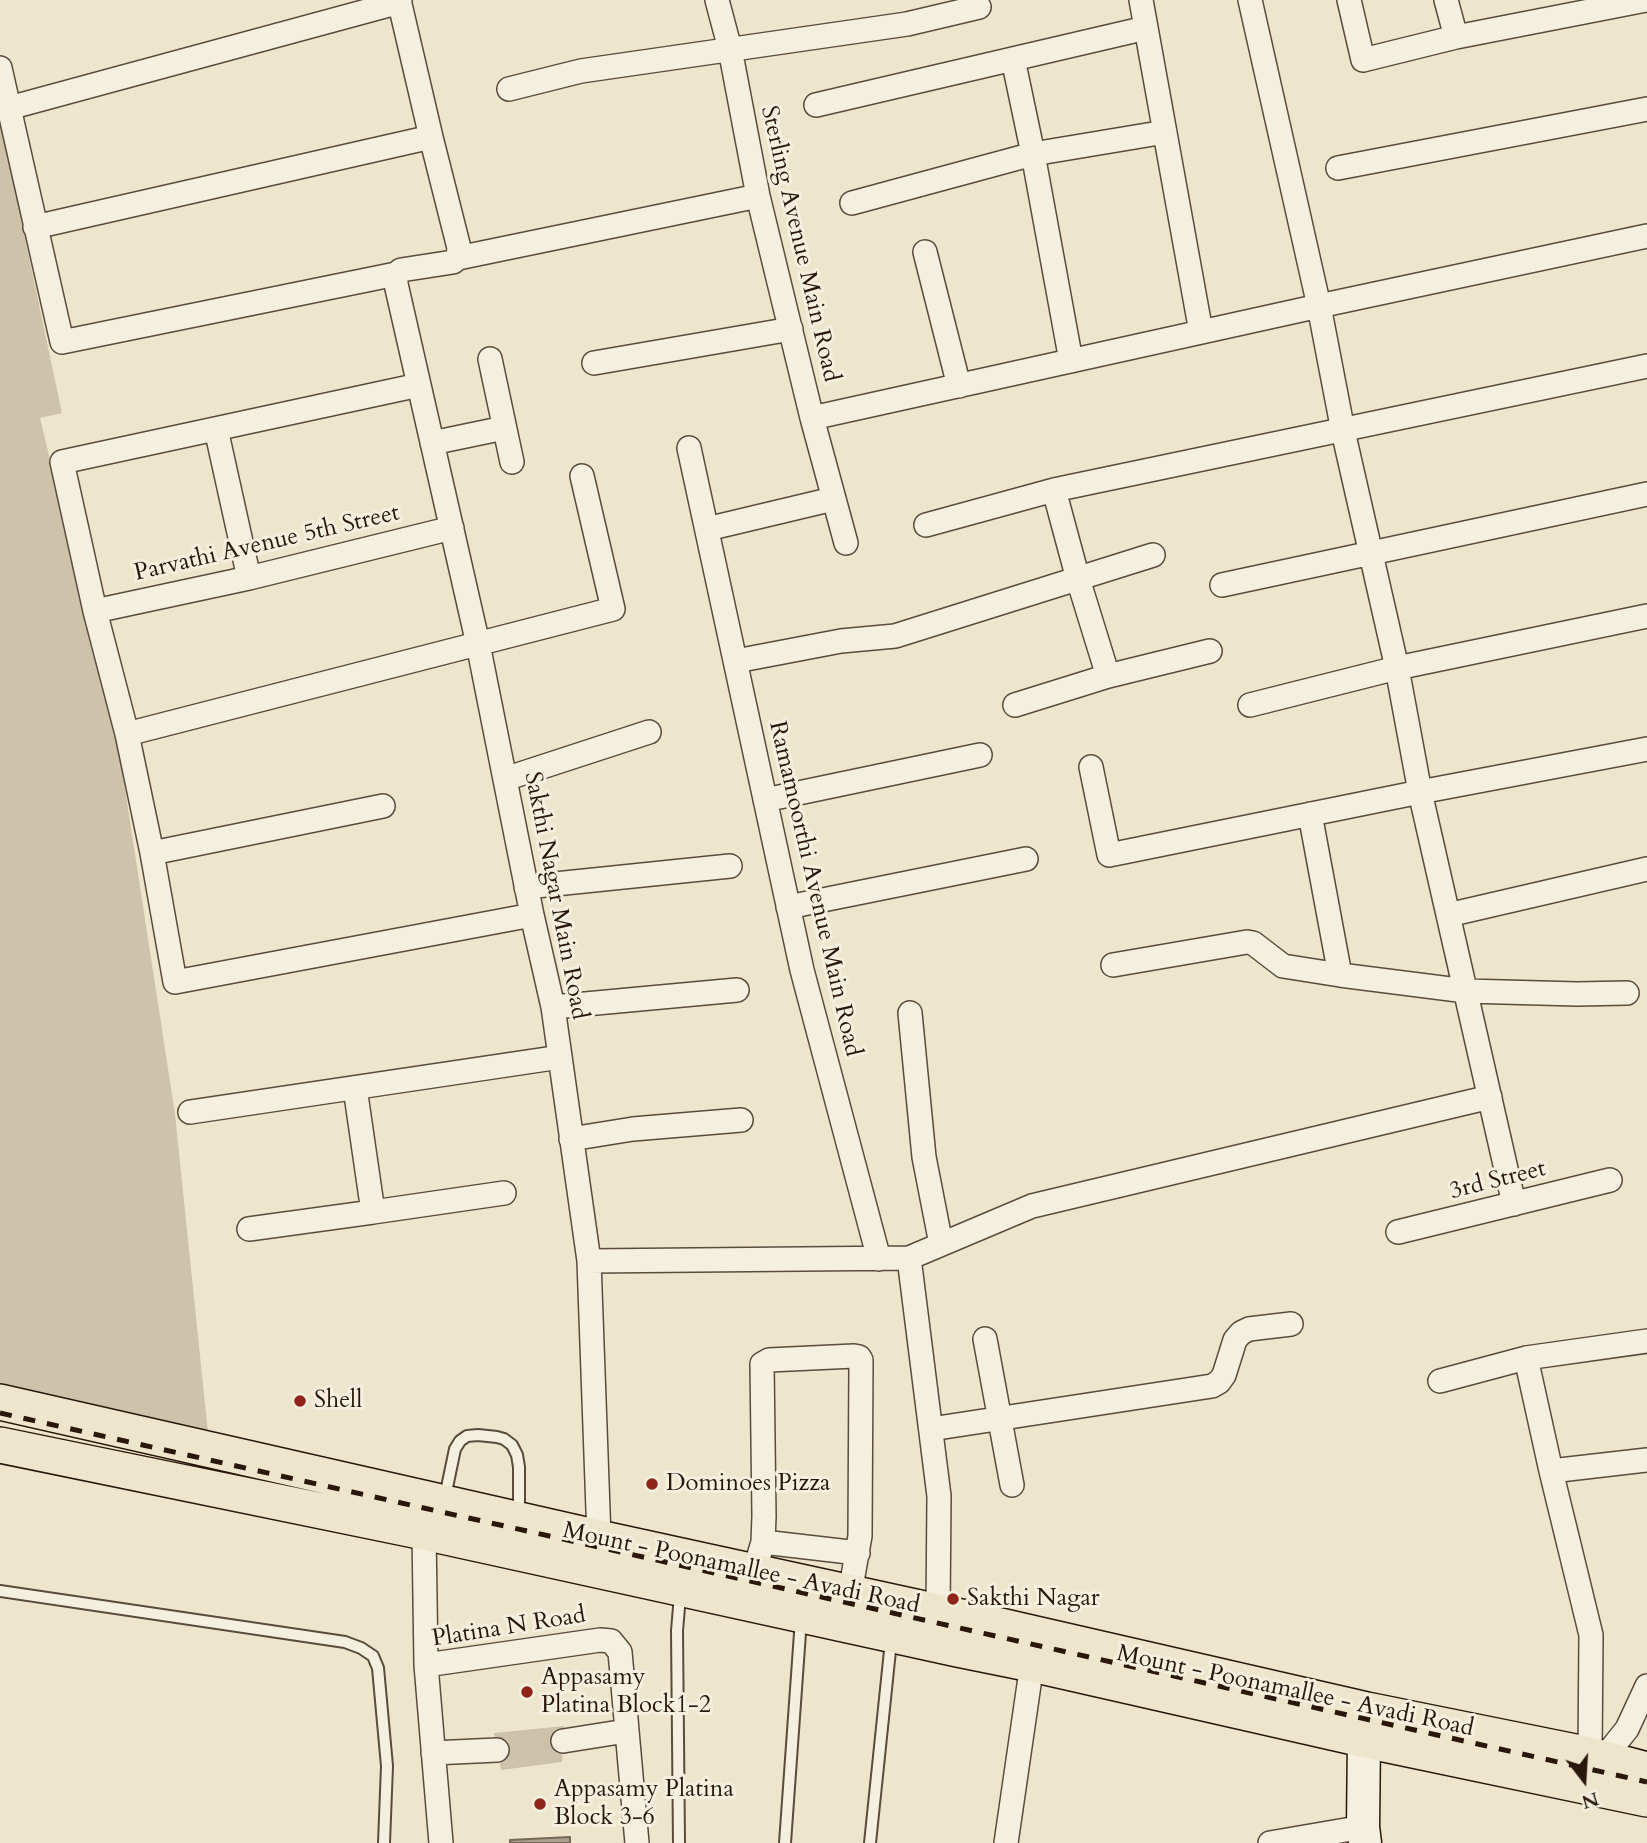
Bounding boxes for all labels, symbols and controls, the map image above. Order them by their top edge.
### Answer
street label: Sterling Avenue Main Road [753,103,845,385]
street label: Parvathi Avenue 5th Street [132,499,402,589]
street label: Ramamoorthi Avenue Main Road [761,718,867,1060]
street label: Sakthi Nagar Main Road [517,770,593,1022]
street label: 3rd Street [1447,1155,1549,1207]
place label: Shell [314,1387,362,1415]
marker: Shell [292,1393,308,1409]
place label: Dominoes Pizza [666,1470,830,1498]
marker: Dominoes Pizza [644,1476,660,1492]
street label: Mount - Poonamallee - Avadi Road [560,1517,922,1621]
place label: Sakthi Nagar [967,1585,1100,1613]
marker: Sakthi Nagar [945,1591,961,1607]
street label: Platina N Road [430,1602,588,1654]
street label: Mount - Poonamallee - Avadi Road [1114,1640,1476,1744]
place label: Appasamy Platina Block1-2 [541,1664,711,1720]
marker: Appasamy Platina Block1-2 [519,1684,535,1700]
north arrow [1549,1745,1619,1815]
place label: Appasamy Platina Block 3-6 [554,1776,734,1832]
text: N [1578,1785,1602,1815]
marker: Appasamy Platina Block 3-6 [532,1796,548,1812]

